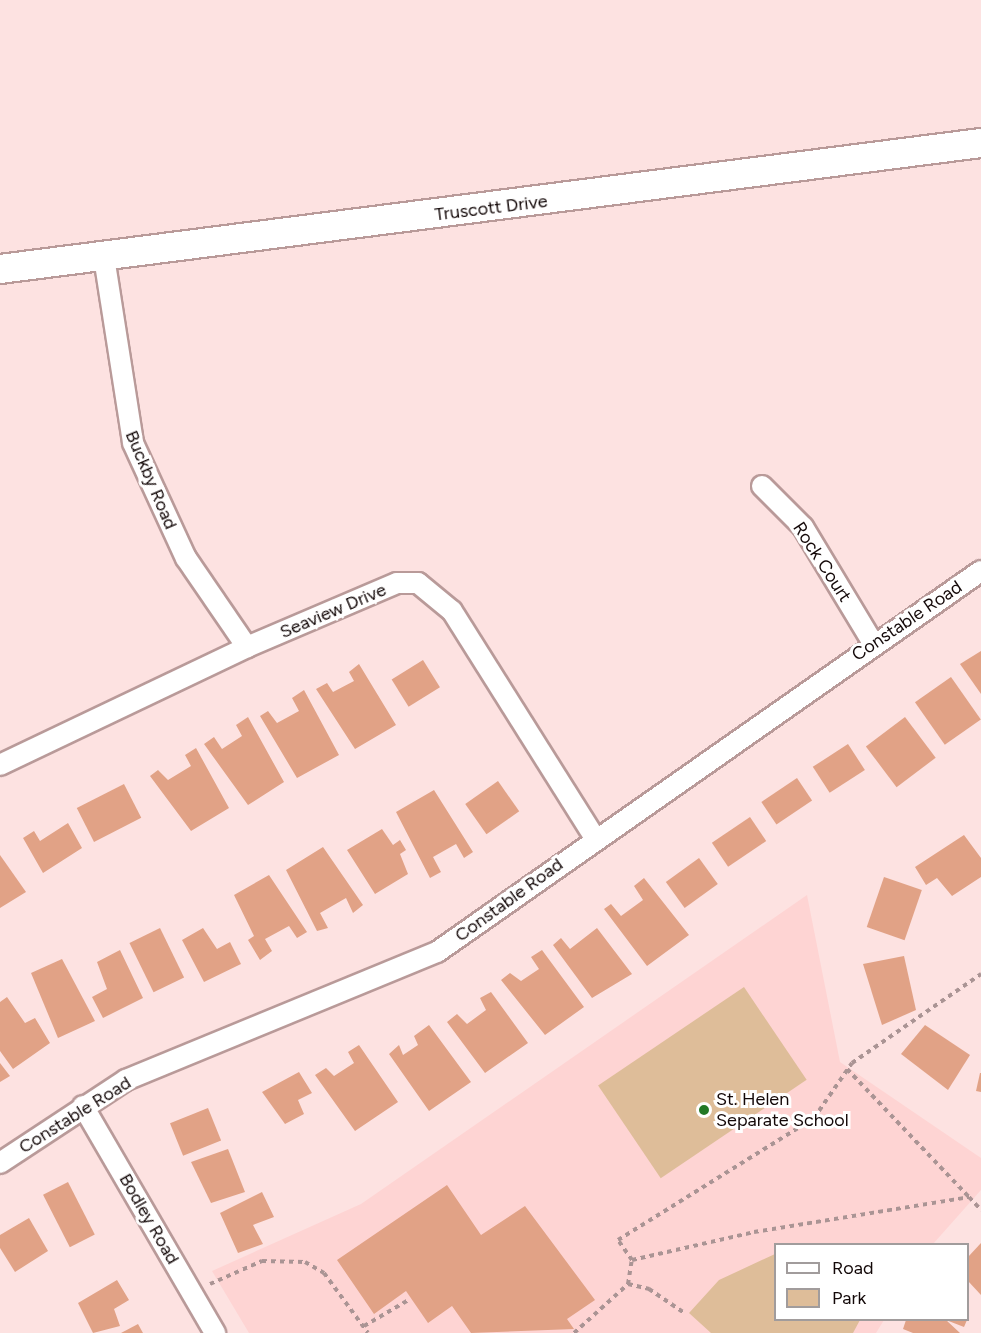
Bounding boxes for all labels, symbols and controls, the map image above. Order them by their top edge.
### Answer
street label: Truscott Drive [433,190,549,226]
street label: Buckby Road [121,427,181,533]
street label: Rock Court [788,518,856,606]
street label: Constable Road [848,576,966,666]
street label: Seaview Drive [277,579,389,643]
street label: Constable Road [451,854,567,946]
street label: Constable Road [15,1072,135,1158]
place label: St. Helen Separate School [716,1089,849,1132]
marker: St. Helen Separate School [697,1103,711,1117]
street label: Bodley Road [114,1170,184,1268]
legend [774,1243,969,1321]
text: Road [832,1257,873,1279]
text: Park [832,1287,866,1309]

